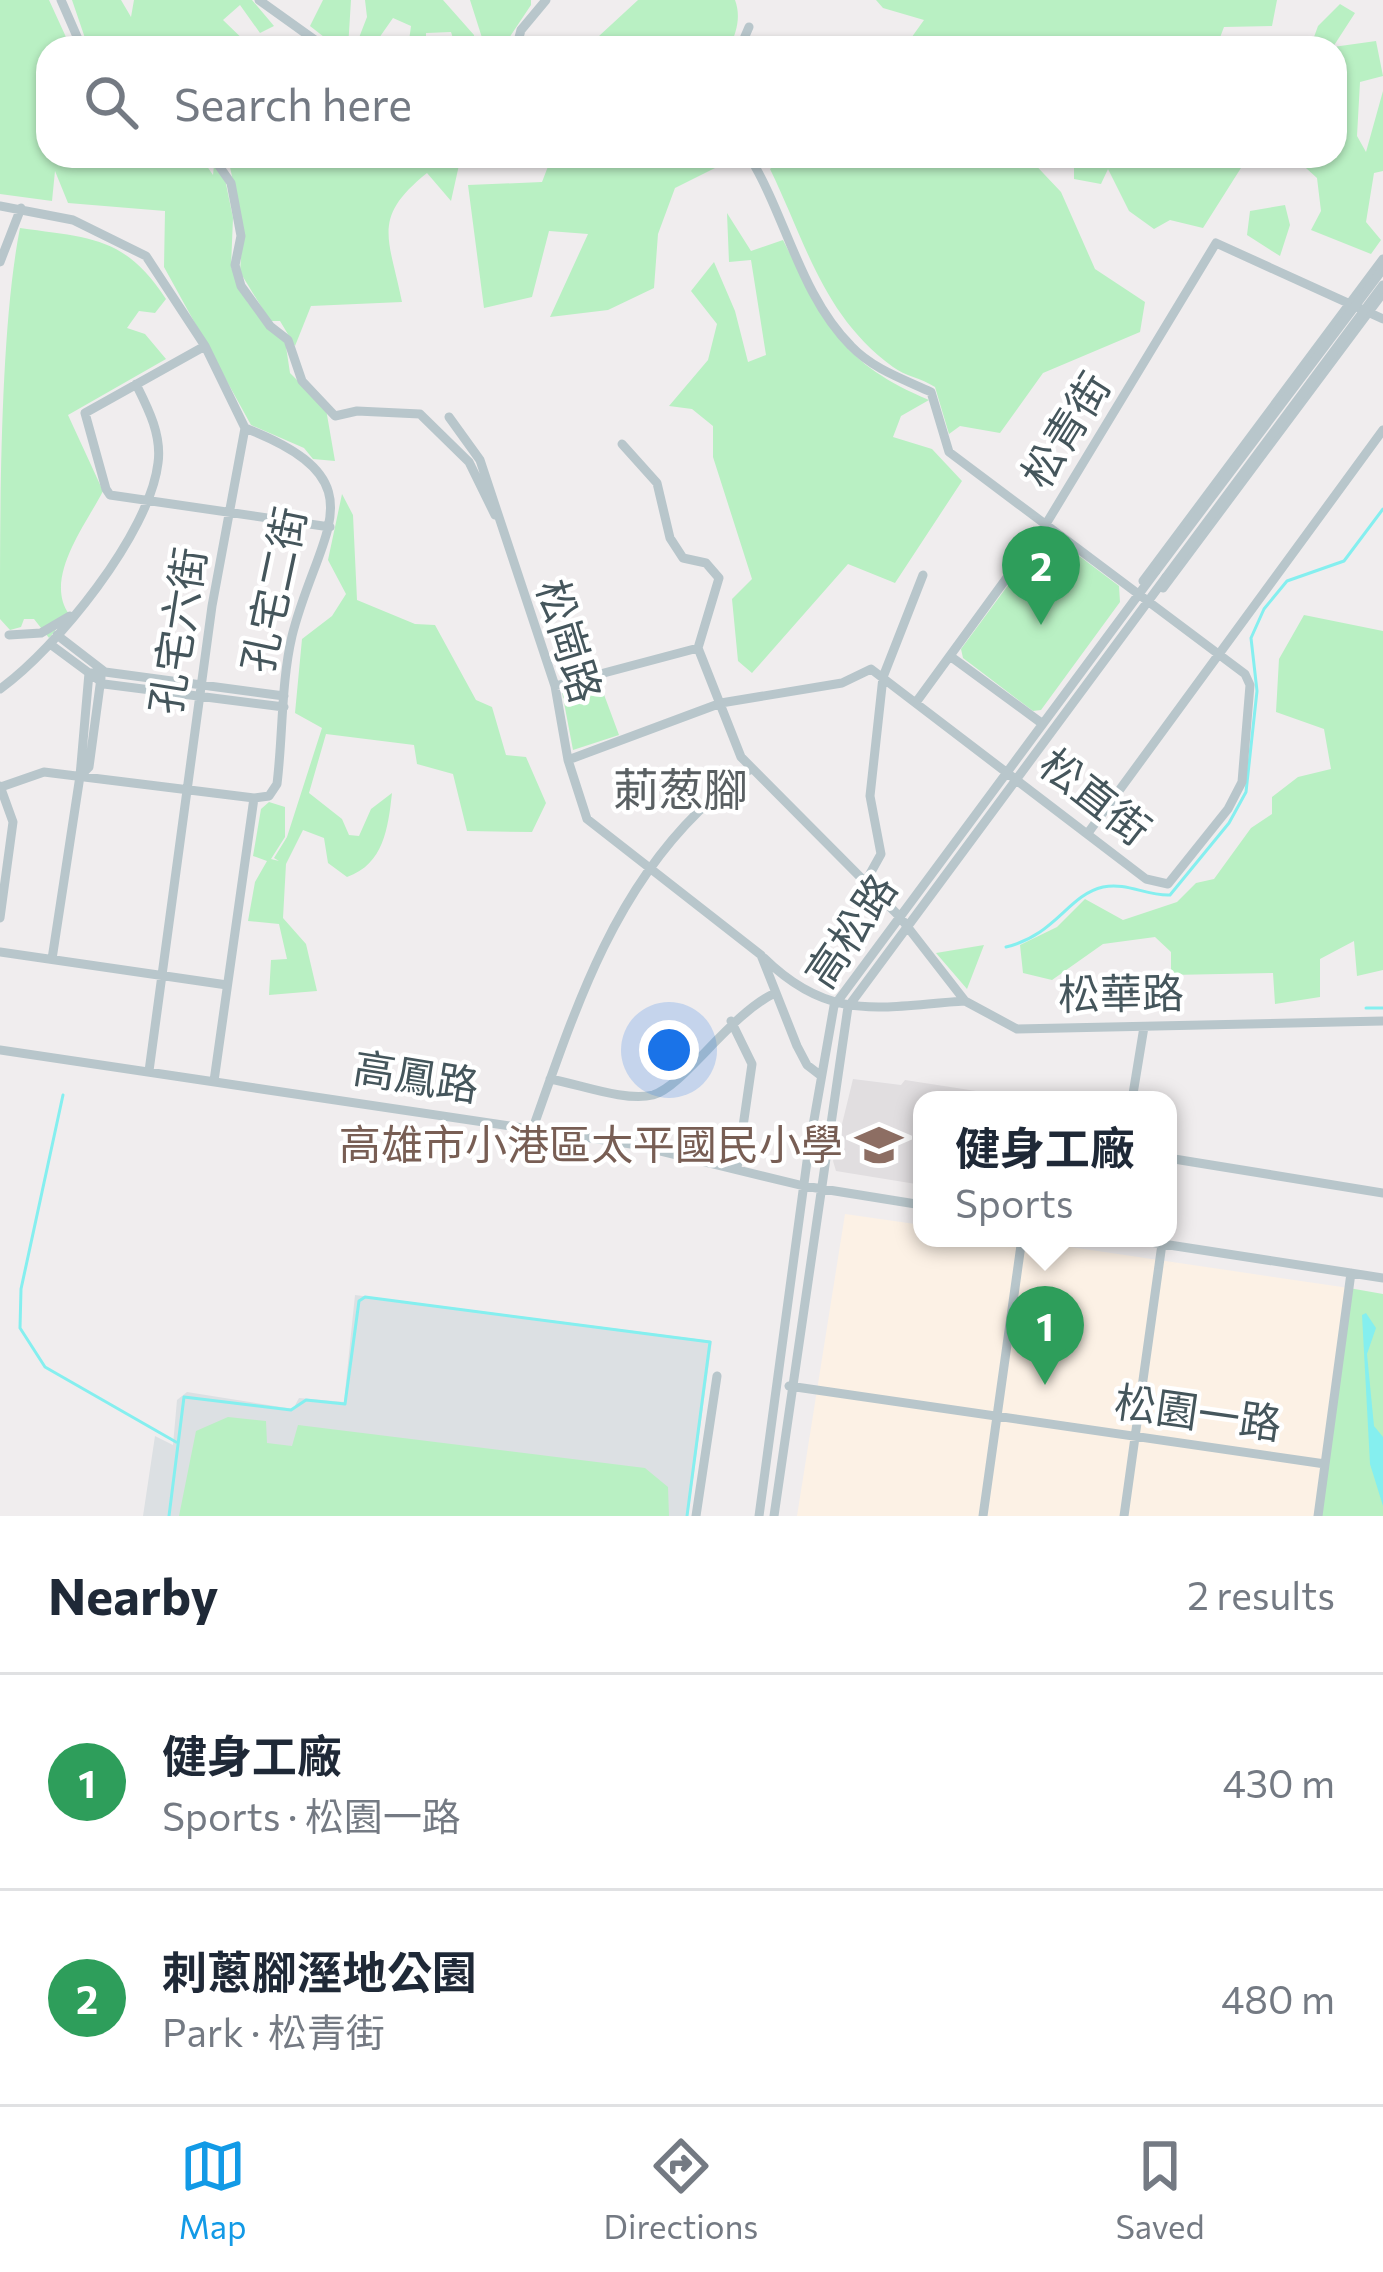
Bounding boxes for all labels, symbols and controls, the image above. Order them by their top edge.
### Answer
search box [36,36,1347,168]
icon: search [78,69,144,135]
text: Search here [174,75,412,130]
street label: 松青街 [1009,362,1120,496]
street label: 孔宅二街 [229,502,315,677]
pin: 2 [1002,526,1080,625]
street label: 孔宅六街 [137,544,215,718]
street label: 松崗路 [528,573,614,708]
street label: 松直街 [1031,736,1162,855]
district label: 莿葱腳 [613,760,749,815]
street label: 高松路 [793,863,906,997]
street label: 松華路 [1058,965,1184,1019]
your location [639,1020,699,1080]
street label: 高鳳路 [350,1039,483,1111]
popup [913,1091,1177,1247]
place label: 高雄市小港區太平國民小學 [339,1117,843,1169]
text: 健身工廠 [955,1119,1135,1174]
school or university icon: 高雄市小港區太平國民小學 [854,1120,904,1170]
text: Sports [955,1178,1074,1226]
pin: 1 [1006,1286,1084,1385]
street label: 松園一路 [1111,1374,1285,1448]
text: Nearby [48,1563,218,1626]
text: 2 results [1187,1570,1335,1618]
text: 健身工廠 [162,1727,342,1782]
text: 1 [78,1758,96,1806]
text: 430 m [1222,1758,1335,1806]
text: Sports · 松園一路 [162,1791,461,1839]
text: 刺蔥腳溼地公園 [162,1943,477,1998]
text: 2 [76,1974,98,2022]
text: 480 m [1221,1974,1335,2022]
text: Park · 松青街 [162,2007,385,2055]
tab: Map [179,2133,247,2246]
tab: Directions [604,2133,758,2246]
tab: Saved [1115,2133,1204,2246]

